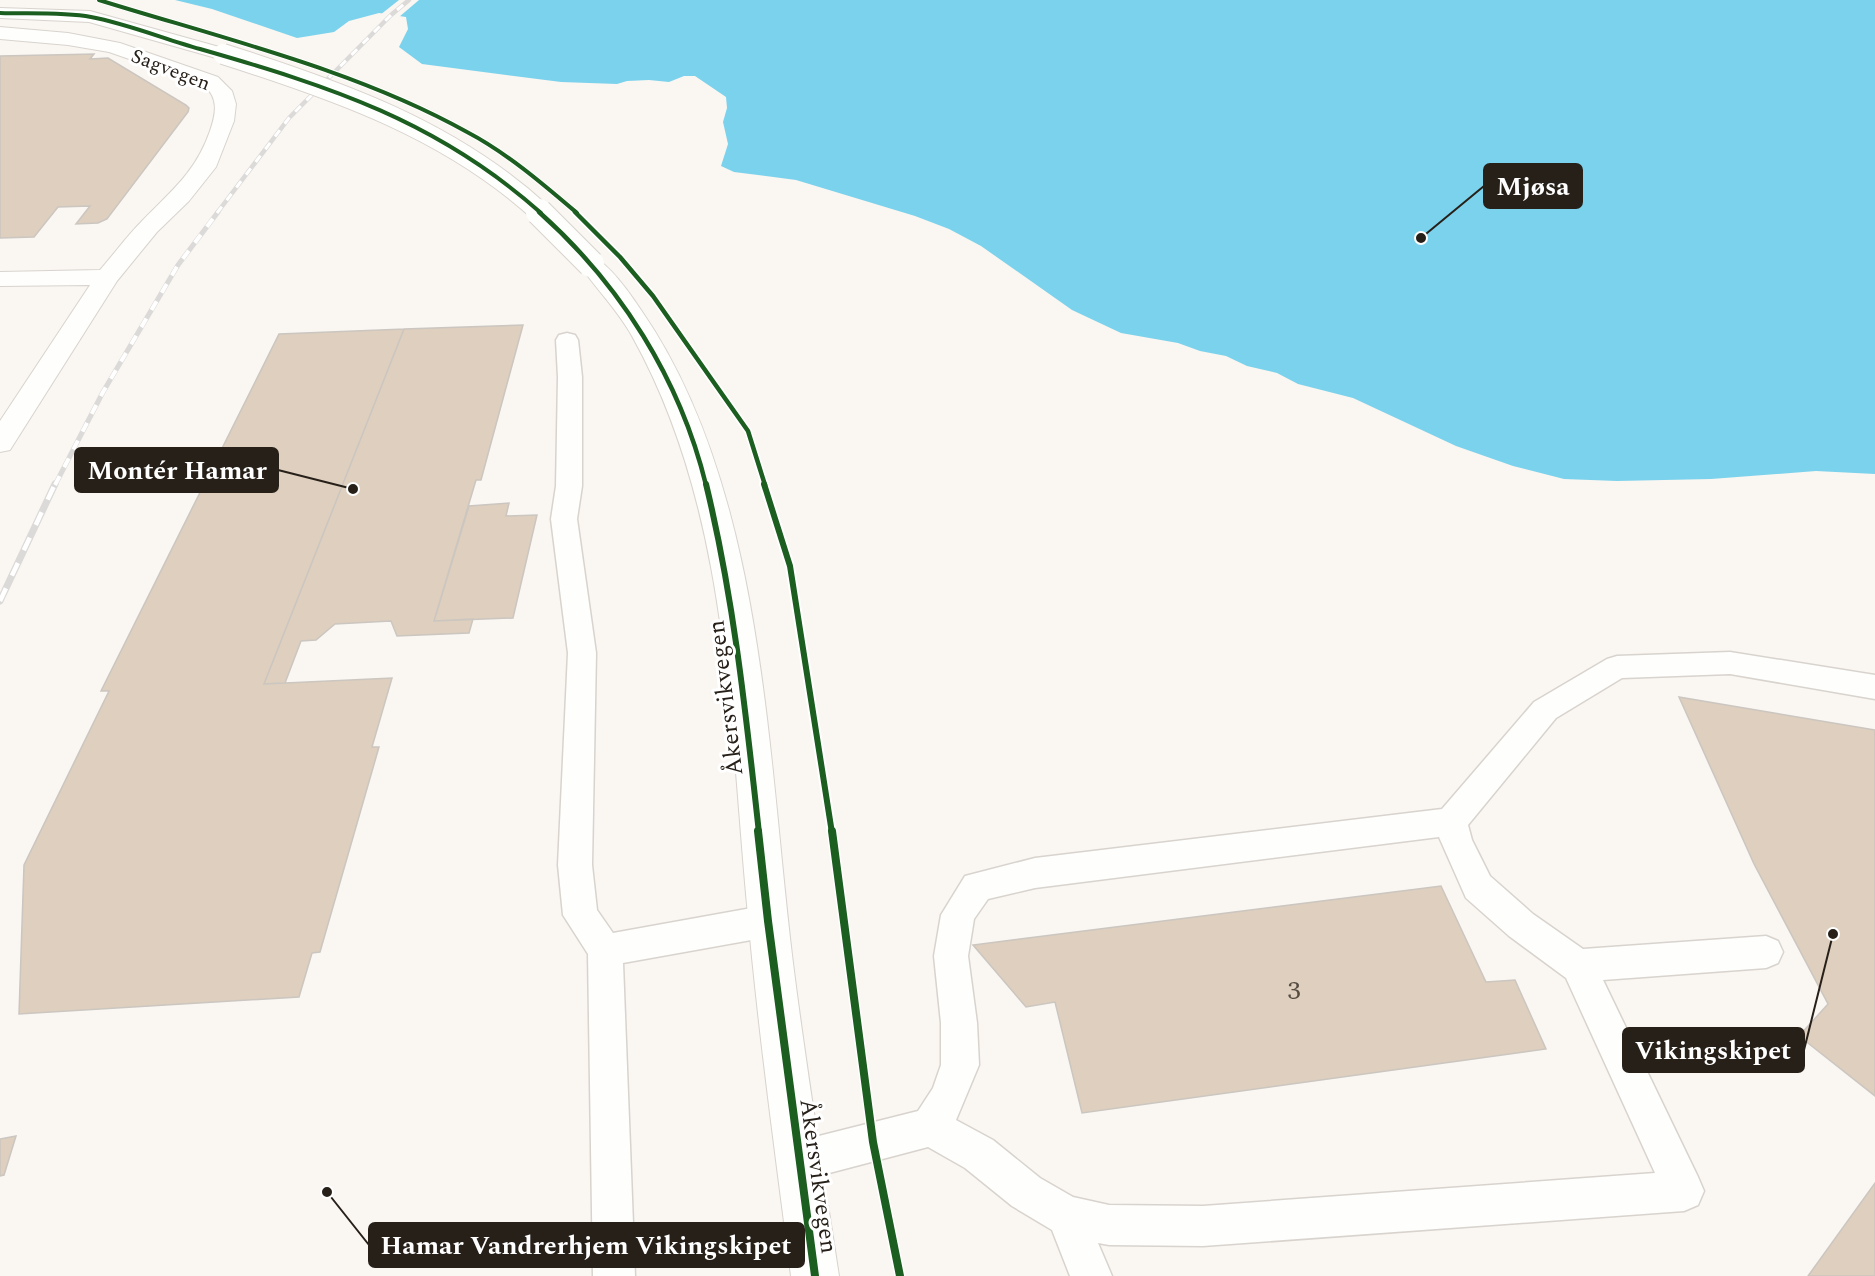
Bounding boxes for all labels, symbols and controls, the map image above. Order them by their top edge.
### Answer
street label: Sagvegen [127,41,215,99]
callout: Mjøsa [1484,164,1582,208]
text: Mjøsa [1496,167,1570,207]
callout: Montér Hamar [75,448,278,492]
text: Montér Hamar [87,451,268,491]
street label: Åkersvikvegen [699,618,753,778]
house number: 3 [1287,971,1301,1011]
callout: Vikingskipet [1623,1028,1804,1072]
text: Vikingskipet [1635,1031,1791,1071]
street label: Åkersvikvegen [789,1096,847,1256]
callout: Hamar Vandrerhjem Vikingskipet [369,1223,804,1267]
text: Hamar Vandrerhjem Vikingskipet [381,1226,791,1266]

